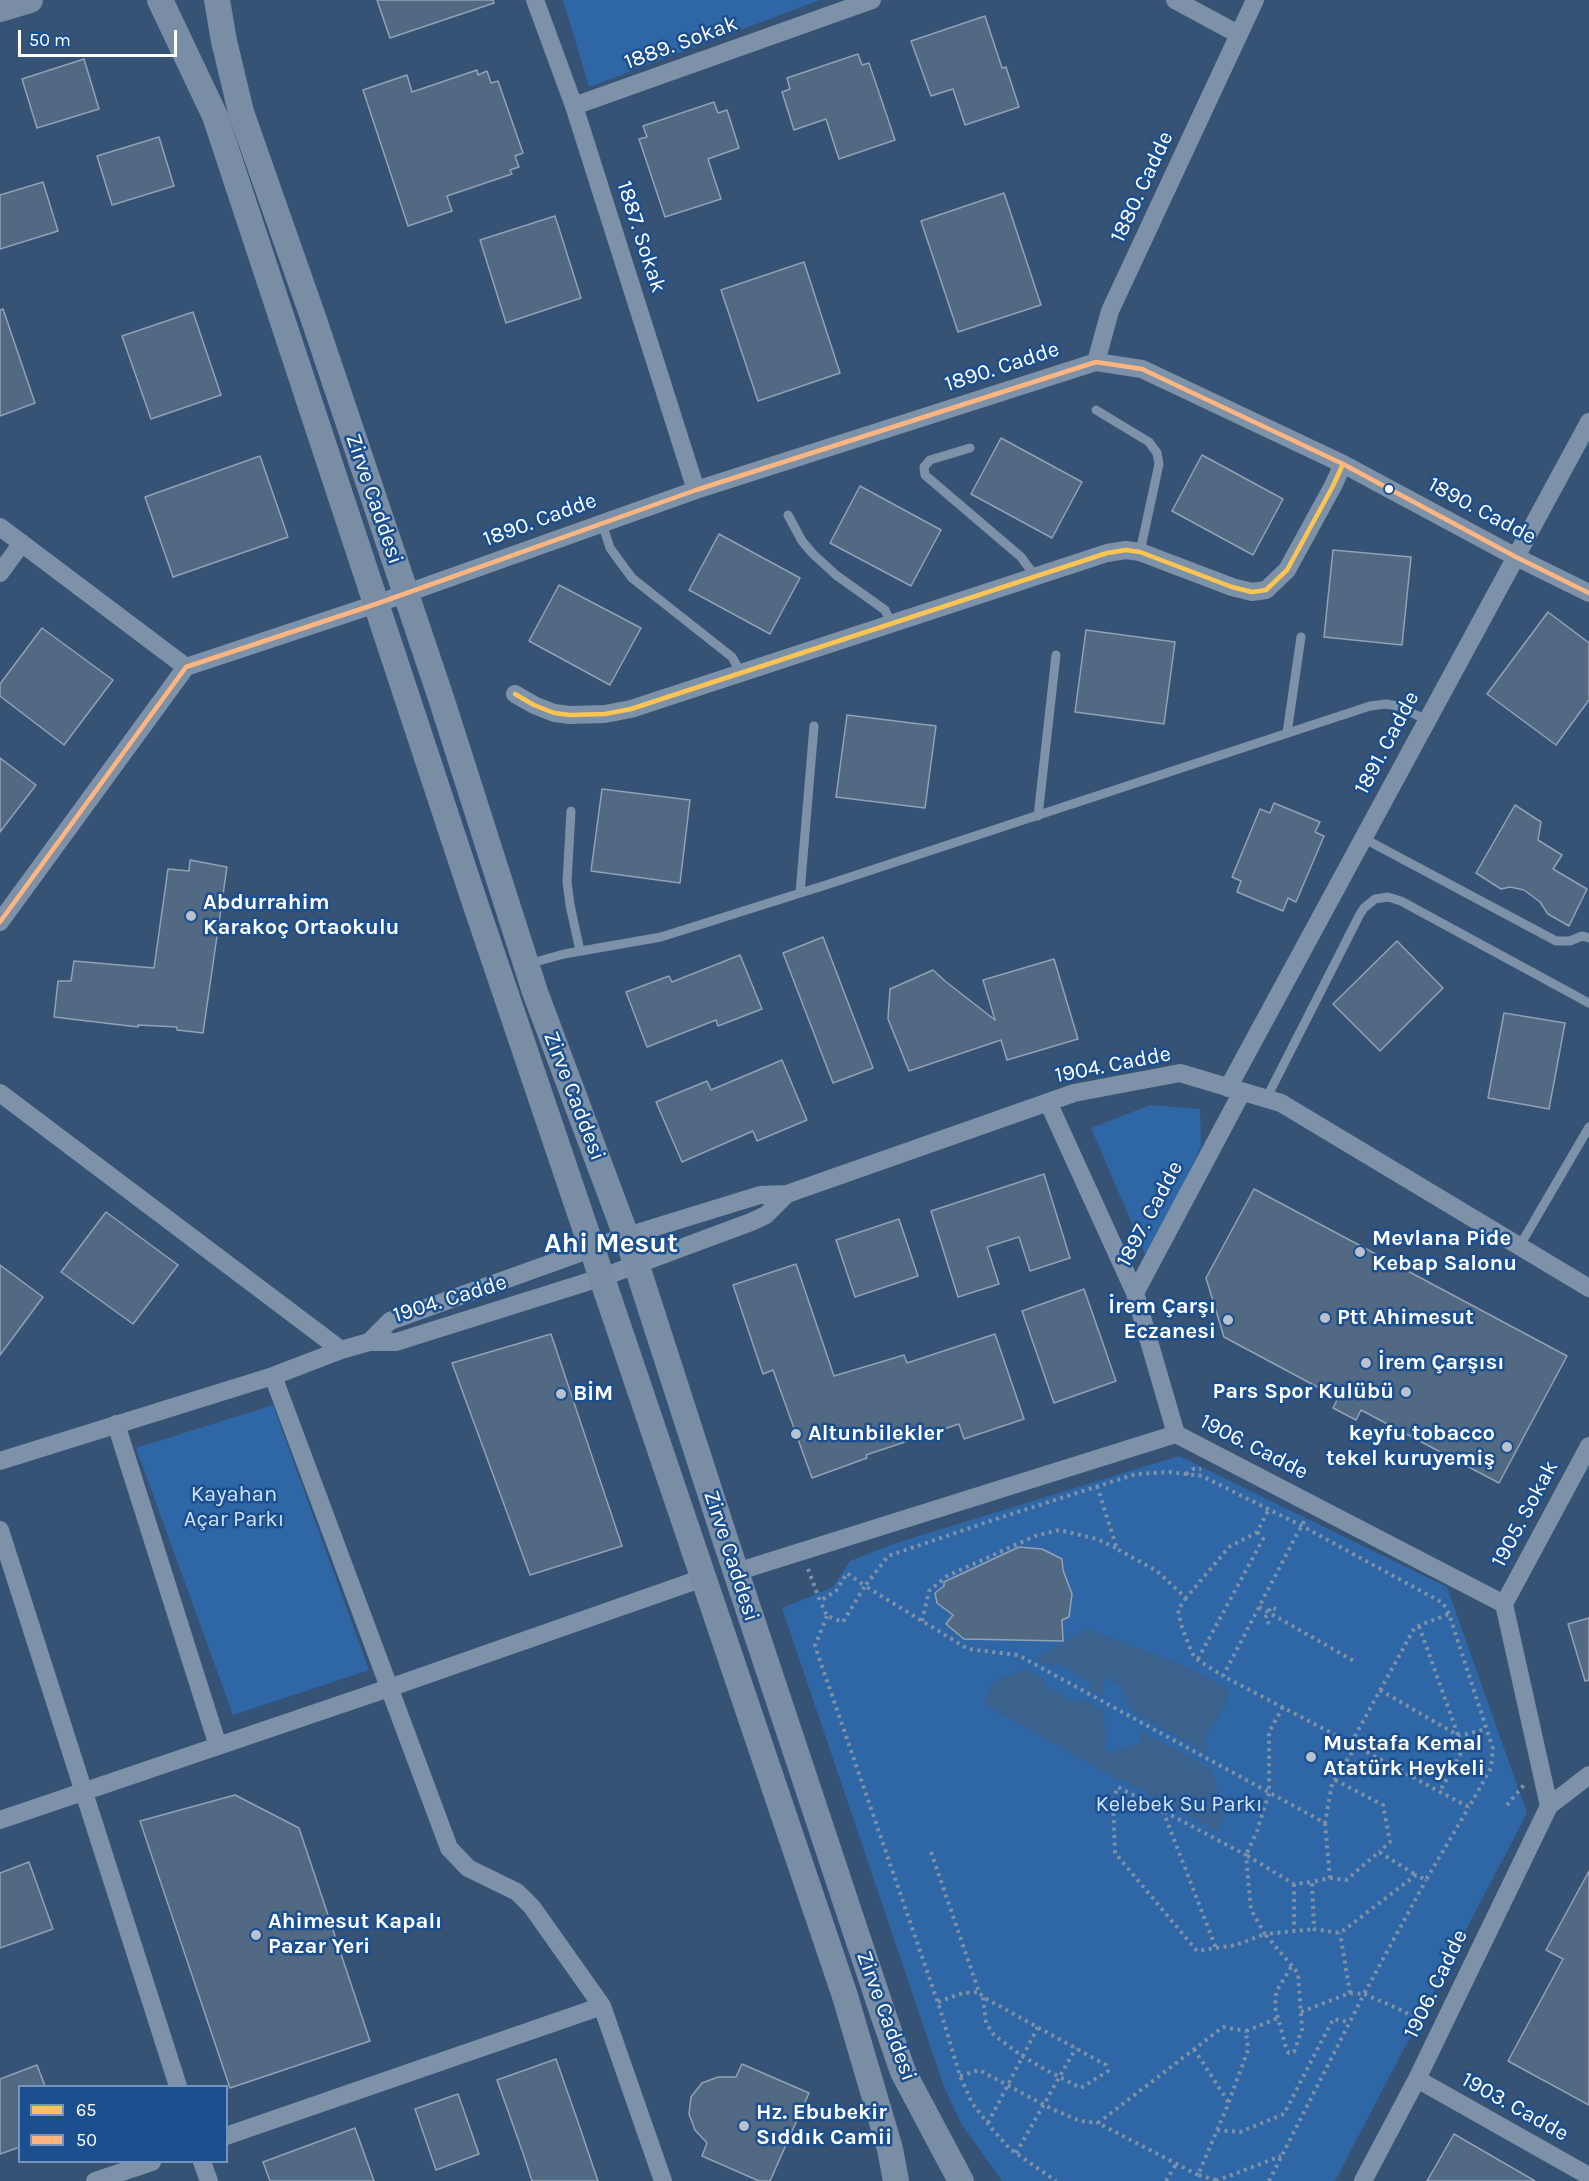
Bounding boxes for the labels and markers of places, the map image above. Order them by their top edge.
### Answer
unlabelled marker [1383,483,1395,495]
place label: Abdurrahim Karakoç Ortaokulu [203,890,399,942]
marker: Abdurrahim Karakoç Ortaokulu [184,909,198,923]
place label: Mevlana Pide Kebap Salonu [1372,1226,1517,1278]
marker: Mevlana Pide Kebap Salonu [1353,1245,1367,1259]
place label: İrem Çarşı Eczanesi [1108,1294,1216,1346]
place label: Ptt Ahimesut [1337,1305,1474,1331]
marker: Ptt Ahimesut [1318,1311,1332,1325]
marker: İrem Çarşı Eczanesi [1221,1313,1235,1327]
place label: İrem Çarşısı [1378,1350,1505,1376]
marker: İrem Çarşısı [1359,1356,1373,1370]
place label: Pars Spor Kulübü [1212,1379,1394,1405]
place label: BİM [573,1381,613,1407]
marker: Pars Spor Kulübü [1399,1385,1413,1399]
marker: BİM [554,1387,568,1401]
place label: Altunbilekler [808,1421,944,1447]
place label: keyfu tobacco tekel kuruyemiş [1326,1421,1495,1472]
marker: Altunbilekler [789,1427,803,1441]
marker: keyfu tobacco tekel kuruyemiş [1500,1440,1514,1454]
place label: Mustafa Kemal Atatürk Heykeli [1323,1731,1485,1783]
marker: Mustafa Kemal Atatürk Heykeli [1304,1750,1318,1764]
place label: Ahimesut Kapalı Pazar Yeri [268,1909,442,1960]
marker: Ahimesut Kapalı Pazar Yeri [249,1928,263,1942]
place label: Hz. Ebubekir Sıddık Camii [756,2100,892,2152]
marker: Hz. Ebubekir Sıddık Camii [737,2119,751,2133]

